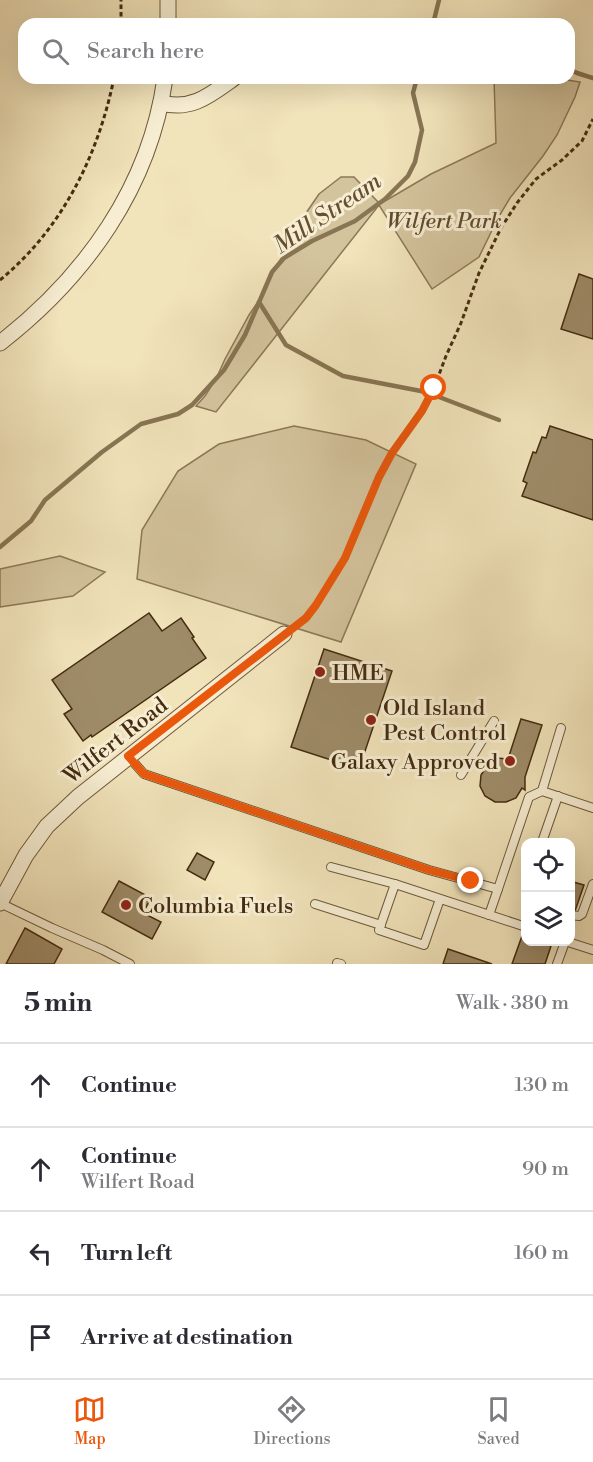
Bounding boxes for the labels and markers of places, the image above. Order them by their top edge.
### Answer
place label: HME [332,660,384,687]
marker: HME [313,665,327,679]
place label: Old Island Pest Control [383,695,507,747]
marker: Old Island Pest Control [364,713,378,727]
place label: Galaxy Approved [331,749,498,776]
marker: Galaxy Approved [503,754,517,768]
place label: Columbia Fuels [138,893,293,920]
marker: Columbia Fuels [119,898,133,912]

